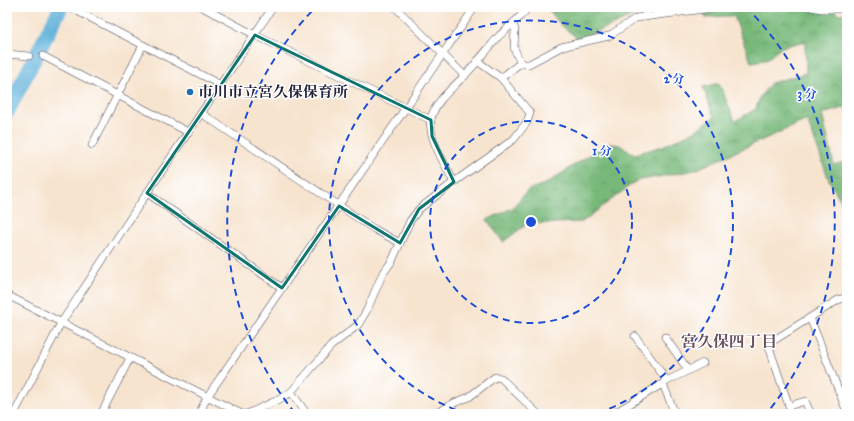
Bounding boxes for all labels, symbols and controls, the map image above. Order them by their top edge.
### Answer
text: 2 分 [664,72,684,86]
place label: 市川市立宮久保保育所 [198,83,348,101]
marker: 市川市立宮久保保育所 [185,87,195,97]
text: 3 分 [797,87,817,102]
text: 1 分 [592,144,612,158]
centre of rings [524,215,538,229]
district label: 宮久保四丁目 [681,332,777,351]

